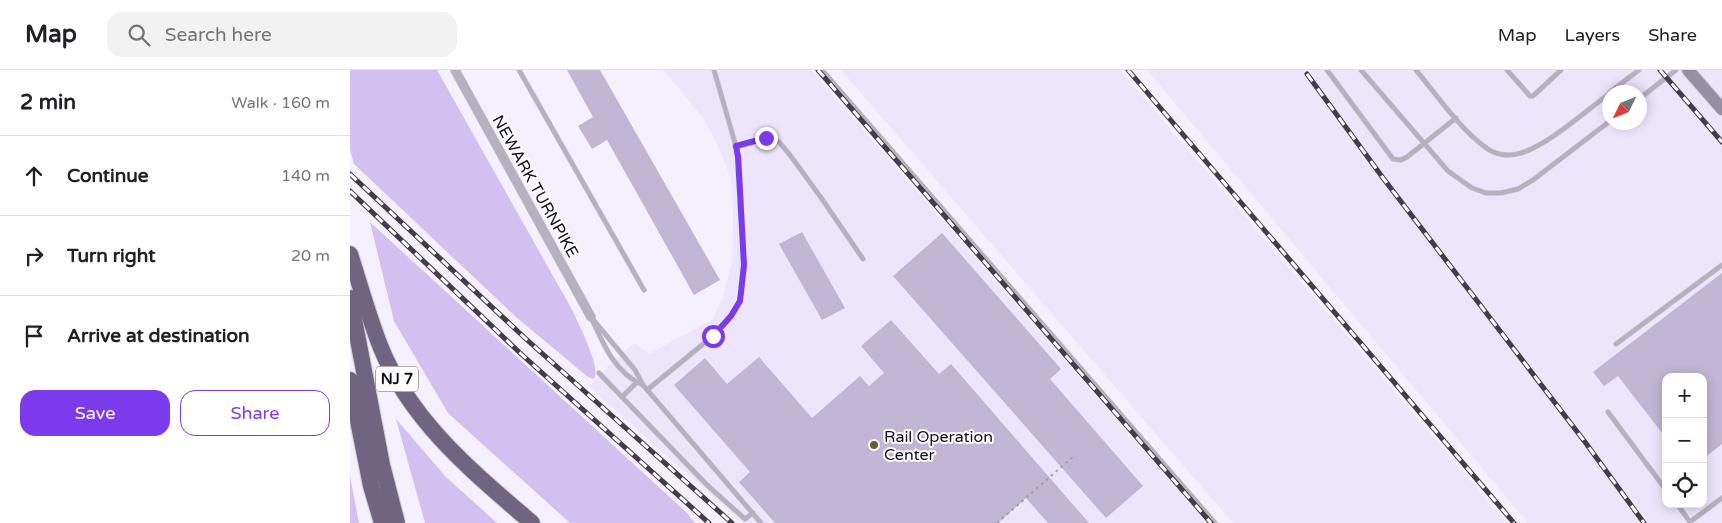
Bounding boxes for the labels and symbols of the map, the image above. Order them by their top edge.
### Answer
north arrow [1602,85,1647,130]
street label: NEWARK TURNPIKE [488,112,583,261]
route end [755,127,778,150]
route start [702,325,725,348]
road number: NJ 7 [376,366,418,392]
place label: Rail Operation Center [884,427,993,465]
marker: Rail Operation Center [868,439,880,451]

